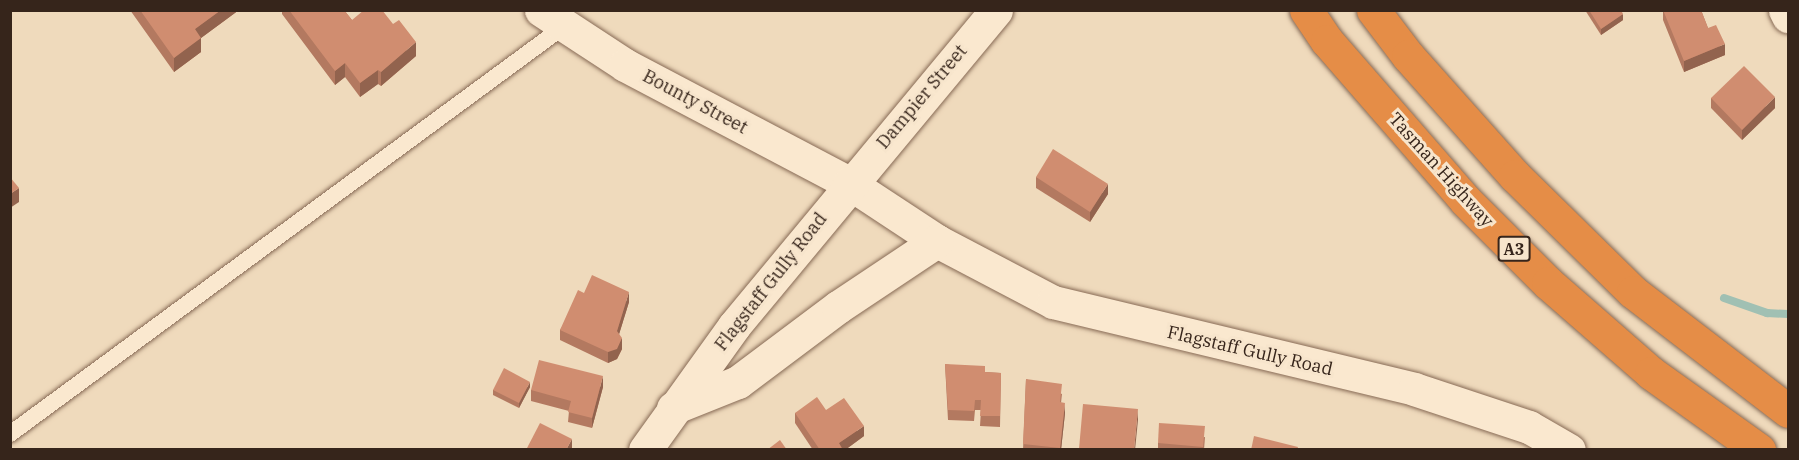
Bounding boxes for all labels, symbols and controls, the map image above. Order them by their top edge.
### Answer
street label: Dampier Street [872,41,972,153]
street label: Bounty Street [639,65,751,139]
street label: Tasman Highway [1384,108,1498,232]
street label: Flagstaff Gully Road [710,209,832,355]
road number: A3 [1498,236,1530,262]
street label: Flagstaff Gully Road [1165,321,1335,381]

